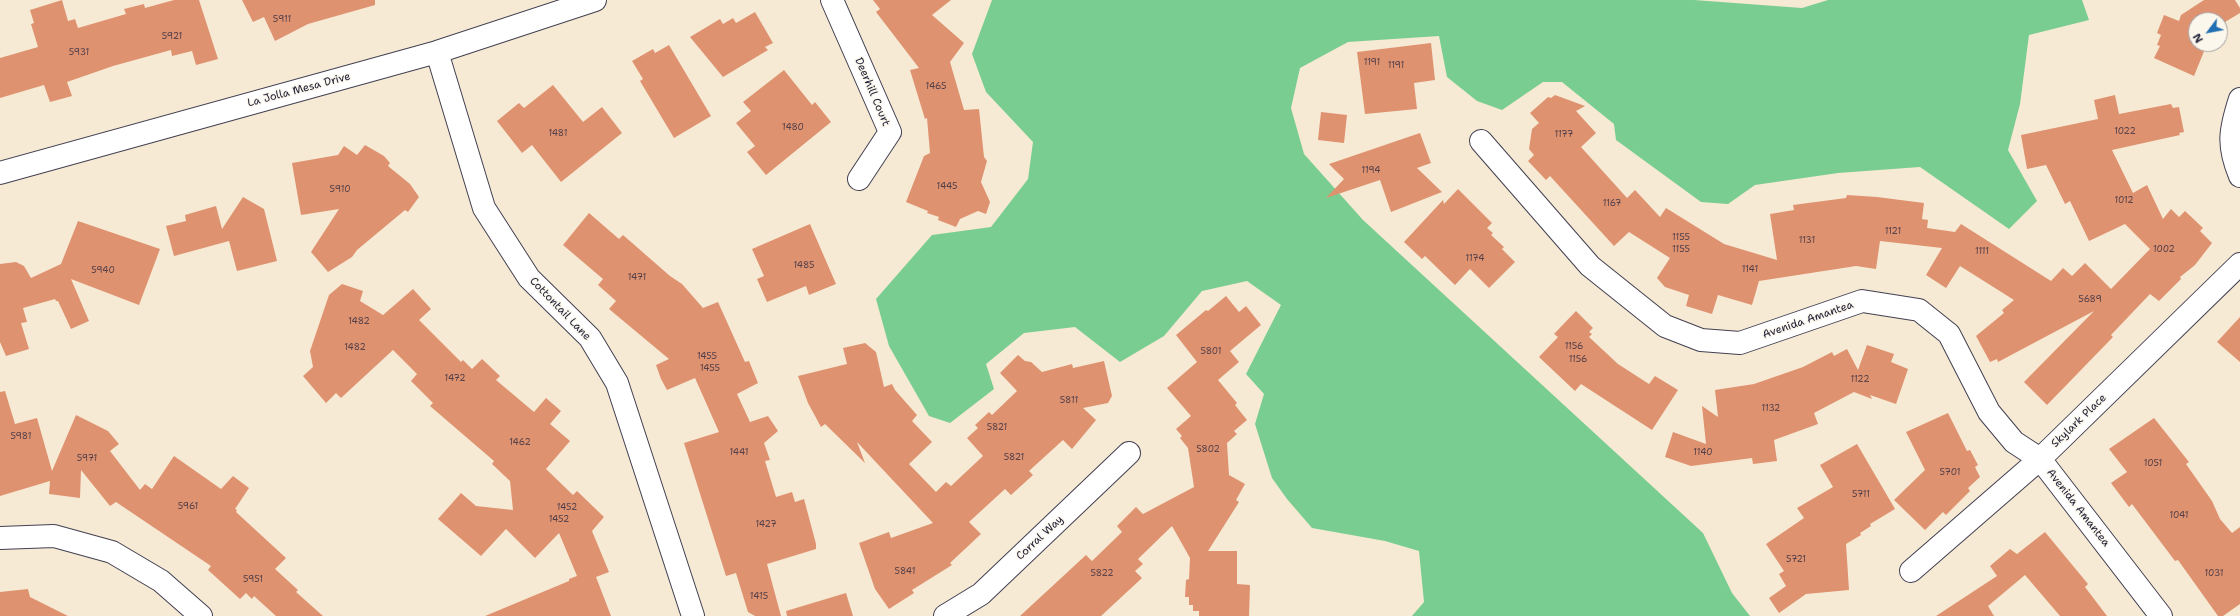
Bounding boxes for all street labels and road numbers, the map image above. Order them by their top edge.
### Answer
street label: Deerhill Court [852,56,892,128]
street label: La Jolla Mesa Drive [246,70,352,110]
street label: Cottontail Lane [527,275,593,343]
street label: Avenida Amantea [1761,298,1855,342]
street label: Skylark Place [2049,391,2109,451]
street label: Avenida Amantea [2044,466,2112,550]
street label: Corral Way [1014,513,1066,563]

